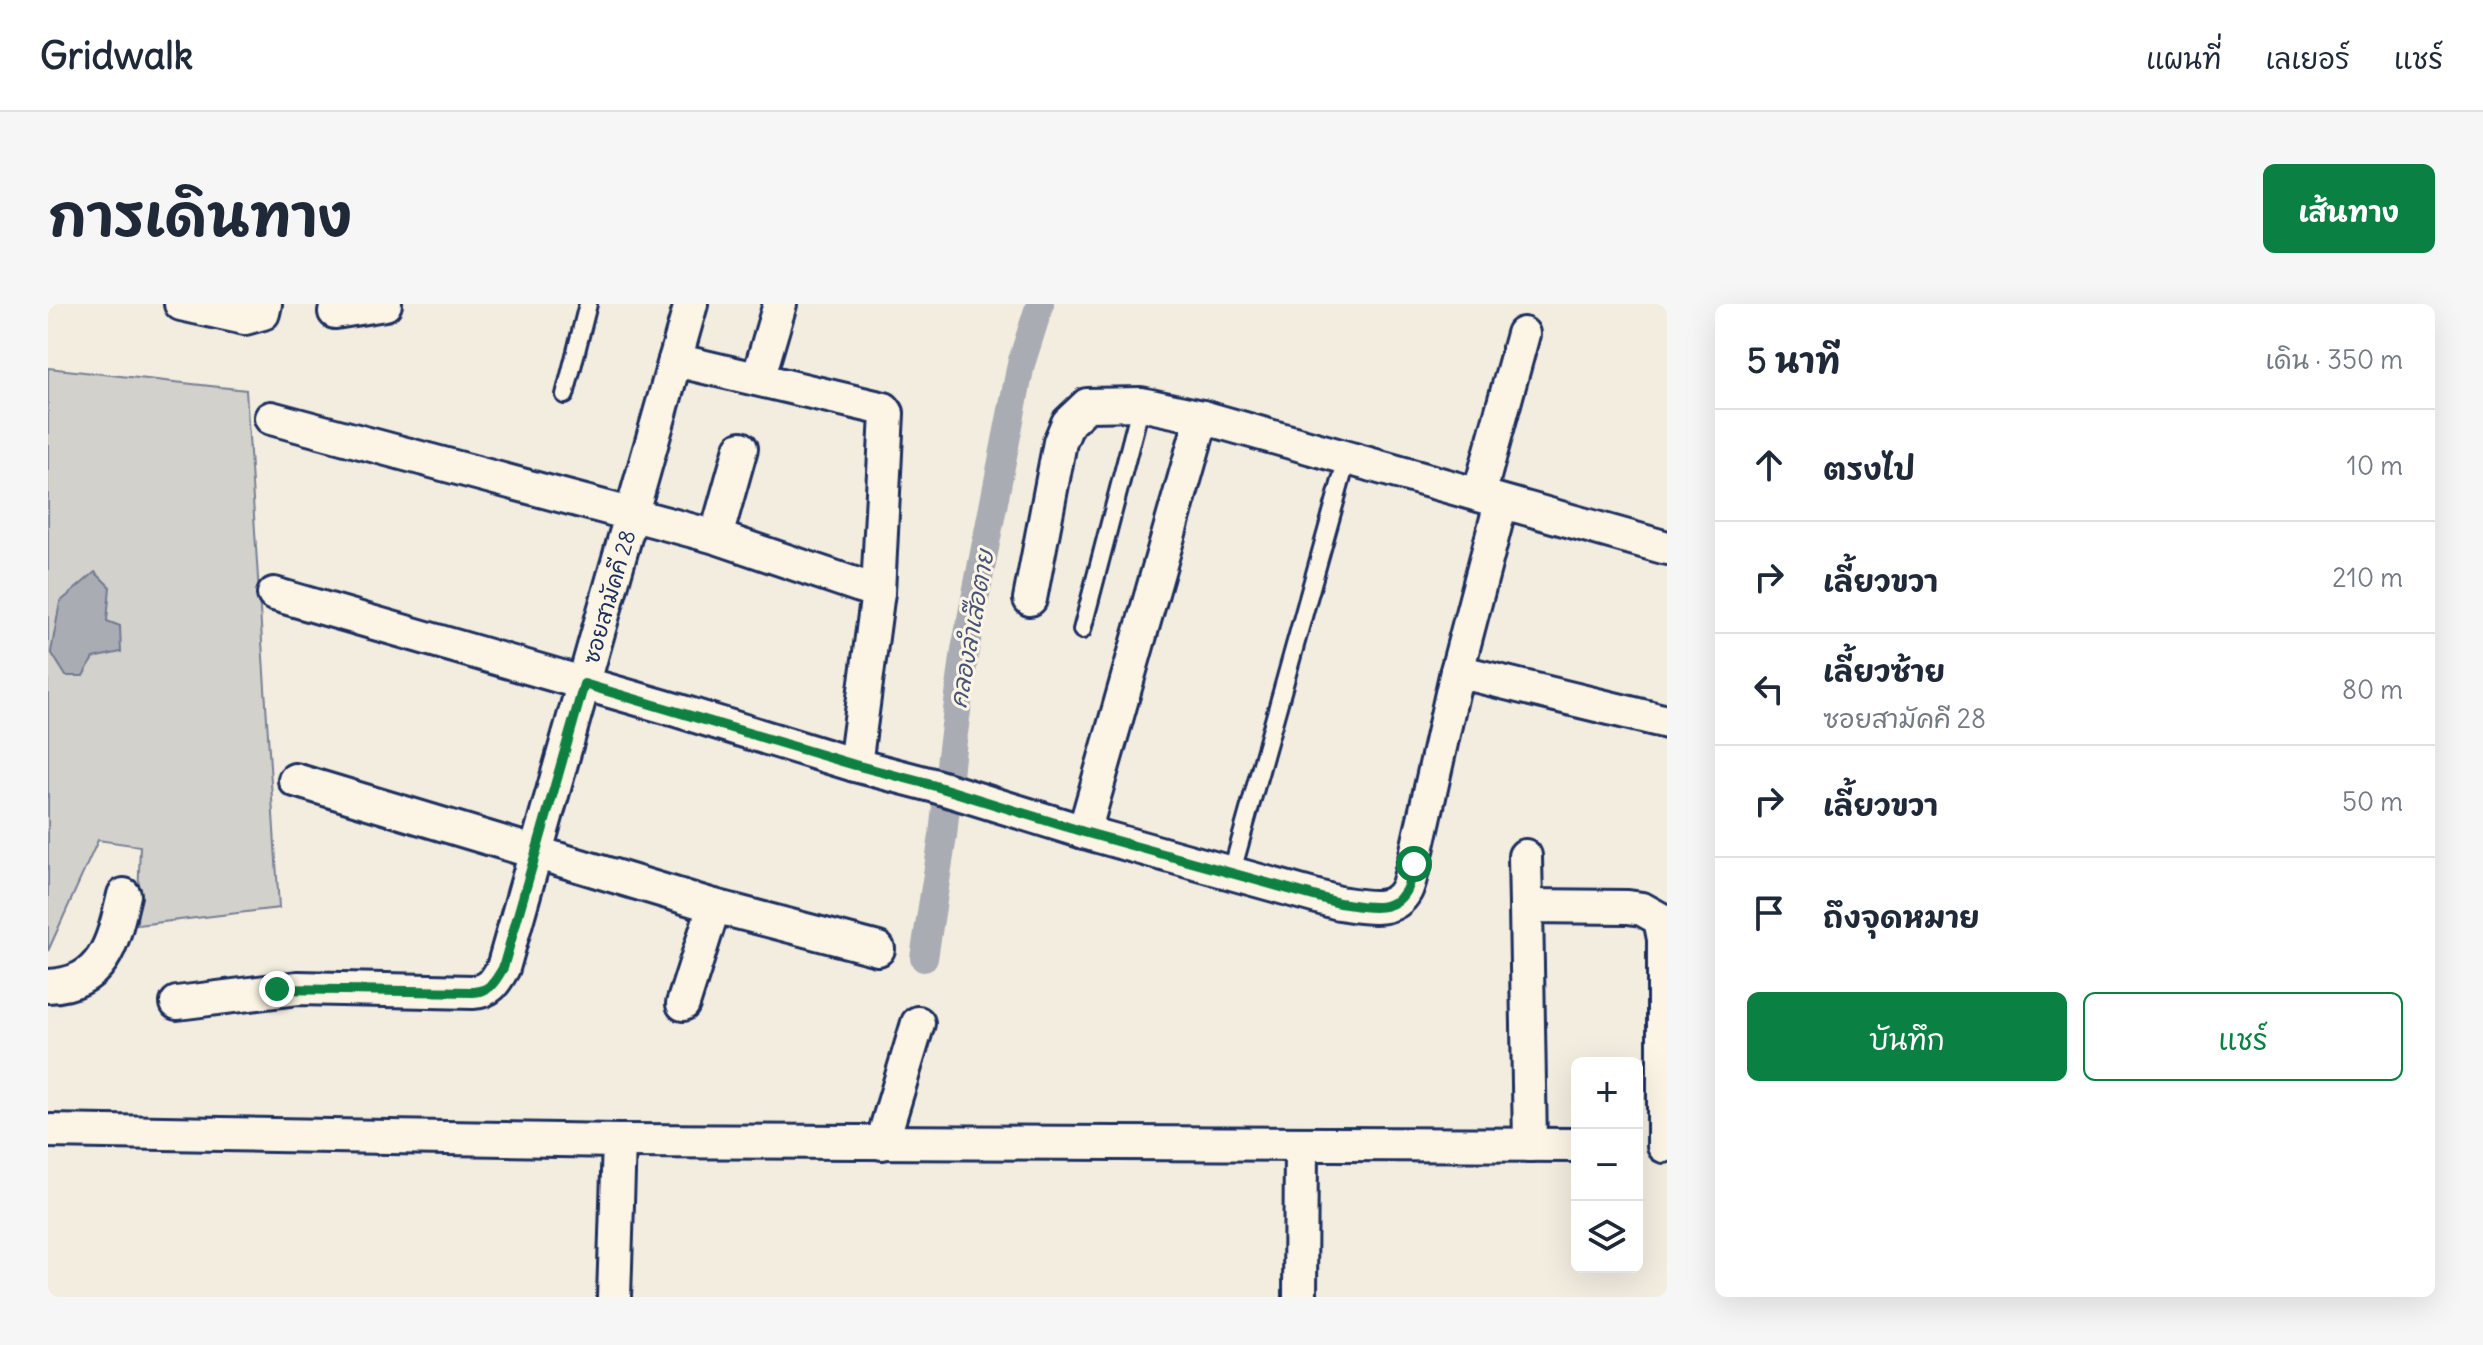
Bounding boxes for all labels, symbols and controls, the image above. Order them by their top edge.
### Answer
text: Gridwalk [40,32,193,79]
text: แผนที่ [2146,41,2221,77]
text: เลเยอร์ [2265,41,2350,77]
text: แชร์ [2394,41,2443,77]
button: เส้นทาง [2263,164,2435,253]
text: การเดินทาง [48,181,352,251]
text: 5 นาที [1747,339,1840,382]
text: เดิน · 350 m [2266,343,2403,376]
icon: ahead [1747,443,1791,487]
text: 10 m [2347,449,2403,482]
text: ตรงไป [1823,450,1915,488]
street label: ซอยสามัคคี 28 [577,527,641,667]
water label: คลองลำเสือตาย [942,545,1000,710]
icon: right [1747,555,1791,599]
text: 210 m [2332,561,2403,594]
text: เลี้ยวขวา [1823,562,1938,600]
text: เลี้ยวซ้าย [1823,652,1945,690]
icon: left [1747,667,1791,711]
text: 80 m [2342,673,2403,706]
text: ซอยสามัคคี 28 [1823,702,1986,735]
icon: right [1747,779,1791,823]
text: 50 m [2342,785,2403,818]
text: เลี้ยวขวา [1823,786,1938,824]
route start [1396,846,1432,882]
icon: arrive [1747,891,1791,935]
text: ถึงจุดหมาย [1823,898,1980,936]
route end [259,971,295,1007]
button: บันทึก [1747,992,2067,1081]
button: แชร์ [2083,992,2403,1081]
map controls [1571,1057,1643,1273]
button: + [1571,1057,1643,1129]
button: − [1571,1129,1643,1201]
button: layers [1571,1201,1643,1273]

